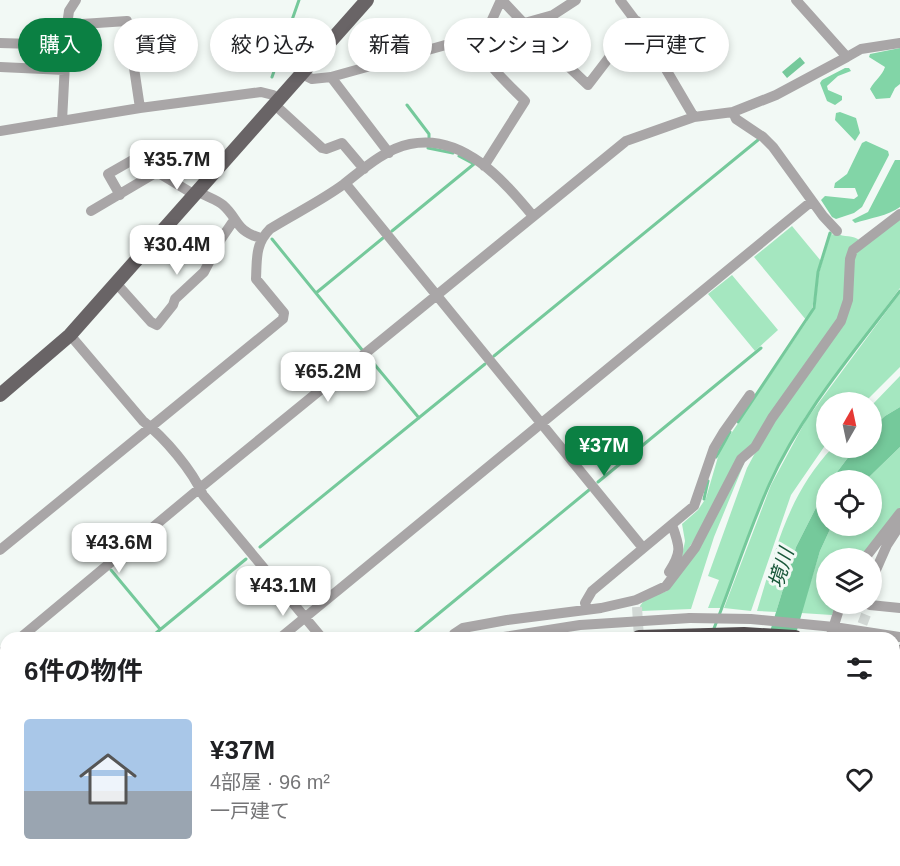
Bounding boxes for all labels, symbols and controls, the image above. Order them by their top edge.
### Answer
chip: 購入 [18,18,102,72]
chip: 賃貸 [114,18,198,72]
chip: 絞り込み [210,18,336,72]
chip: 新着 [348,18,432,72]
chip: マンション [444,18,591,72]
chip: 一戸建て [603,18,729,72]
pin: ¥35.7M [128,140,226,191]
text: ¥35.7M [144,148,210,170]
pin: ¥30.4M [128,225,226,276]
text: ¥30.4M [144,233,210,255]
pin: ¥65.2M [279,352,377,403]
text: ¥65.2M [295,360,361,382]
north arrow [816,392,882,458]
map controls [816,392,882,614]
pin: ¥37M [568,426,640,477]
text: ¥37M [579,434,629,456]
button: locate [816,470,882,536]
pin: ¥43.6M [70,523,168,574]
text: ¥43.6M [86,531,152,553]
water label: 境川 [765,544,798,590]
button: layers [816,548,882,614]
pin: ¥43.1M [234,566,332,617]
text: ¥43.1M [250,574,316,596]
icon: filters [843,652,876,685]
text: 6件の物件 [24,656,142,686]
text: ¥37M [210,735,275,765]
icon: home [72,743,144,815]
icon: heart [843,763,876,796]
text: 4部屋 · 96 m² [210,771,330,793]
text: 一戸建て [210,800,290,822]

